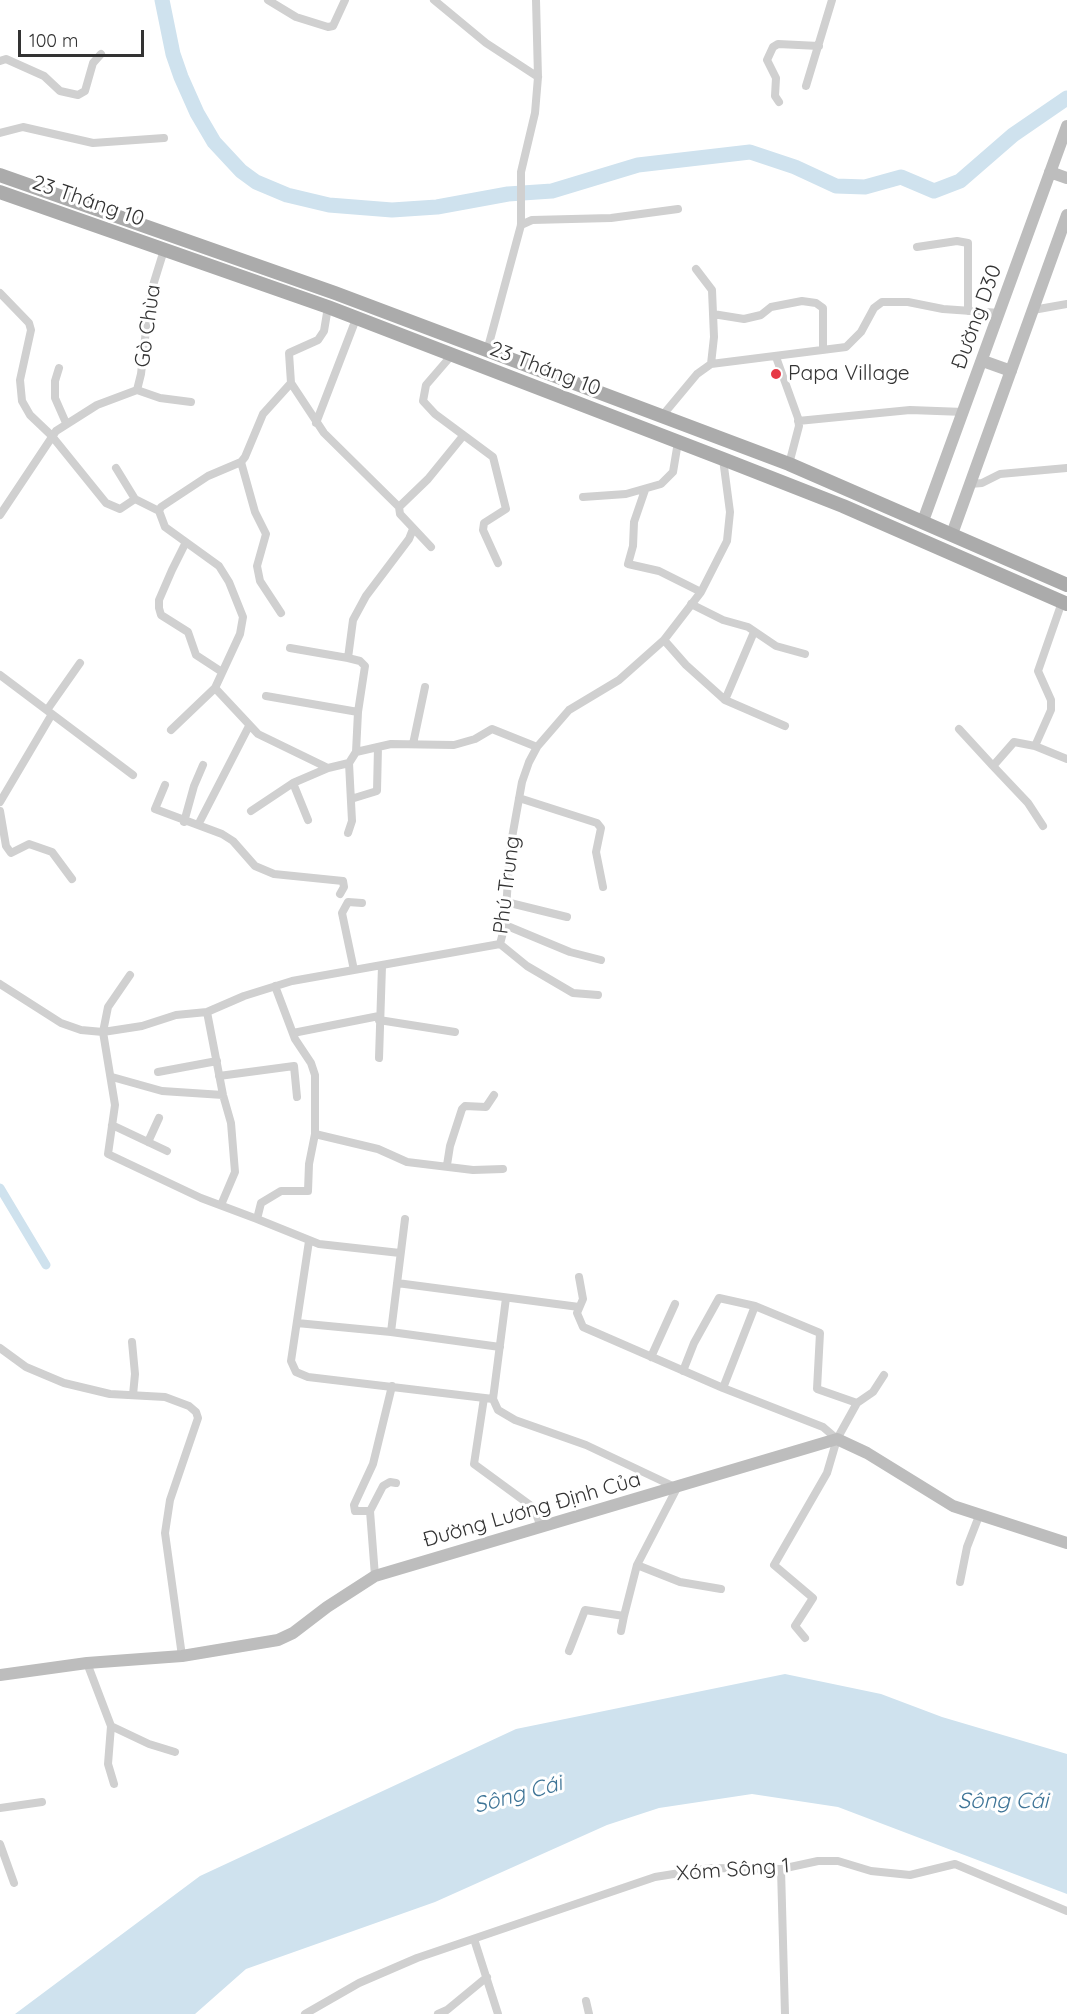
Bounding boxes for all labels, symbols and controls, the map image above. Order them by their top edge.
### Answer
scale bar [21,18,147,56]
text: 100 m [29,29,78,52]
street label: 23 Tháng 10 [29,170,147,232]
street label: Đường D30 [946,261,1008,373]
street label: Gò Chùa [130,283,166,369]
street label: 23 Tháng 10 [486,336,604,402]
place label: Papa Village [788,361,910,387]
marker: Papa Village [769,367,783,381]
street label: Phú Trung [488,834,526,936]
street label: Đường Lương Định Của [420,1467,644,1553]
water label: Sông Cái [471,1771,565,1819]
water label: Sông Cái [958,1788,1048,1814]
street label: Xóm Sông 1 [675,1853,791,1887]

